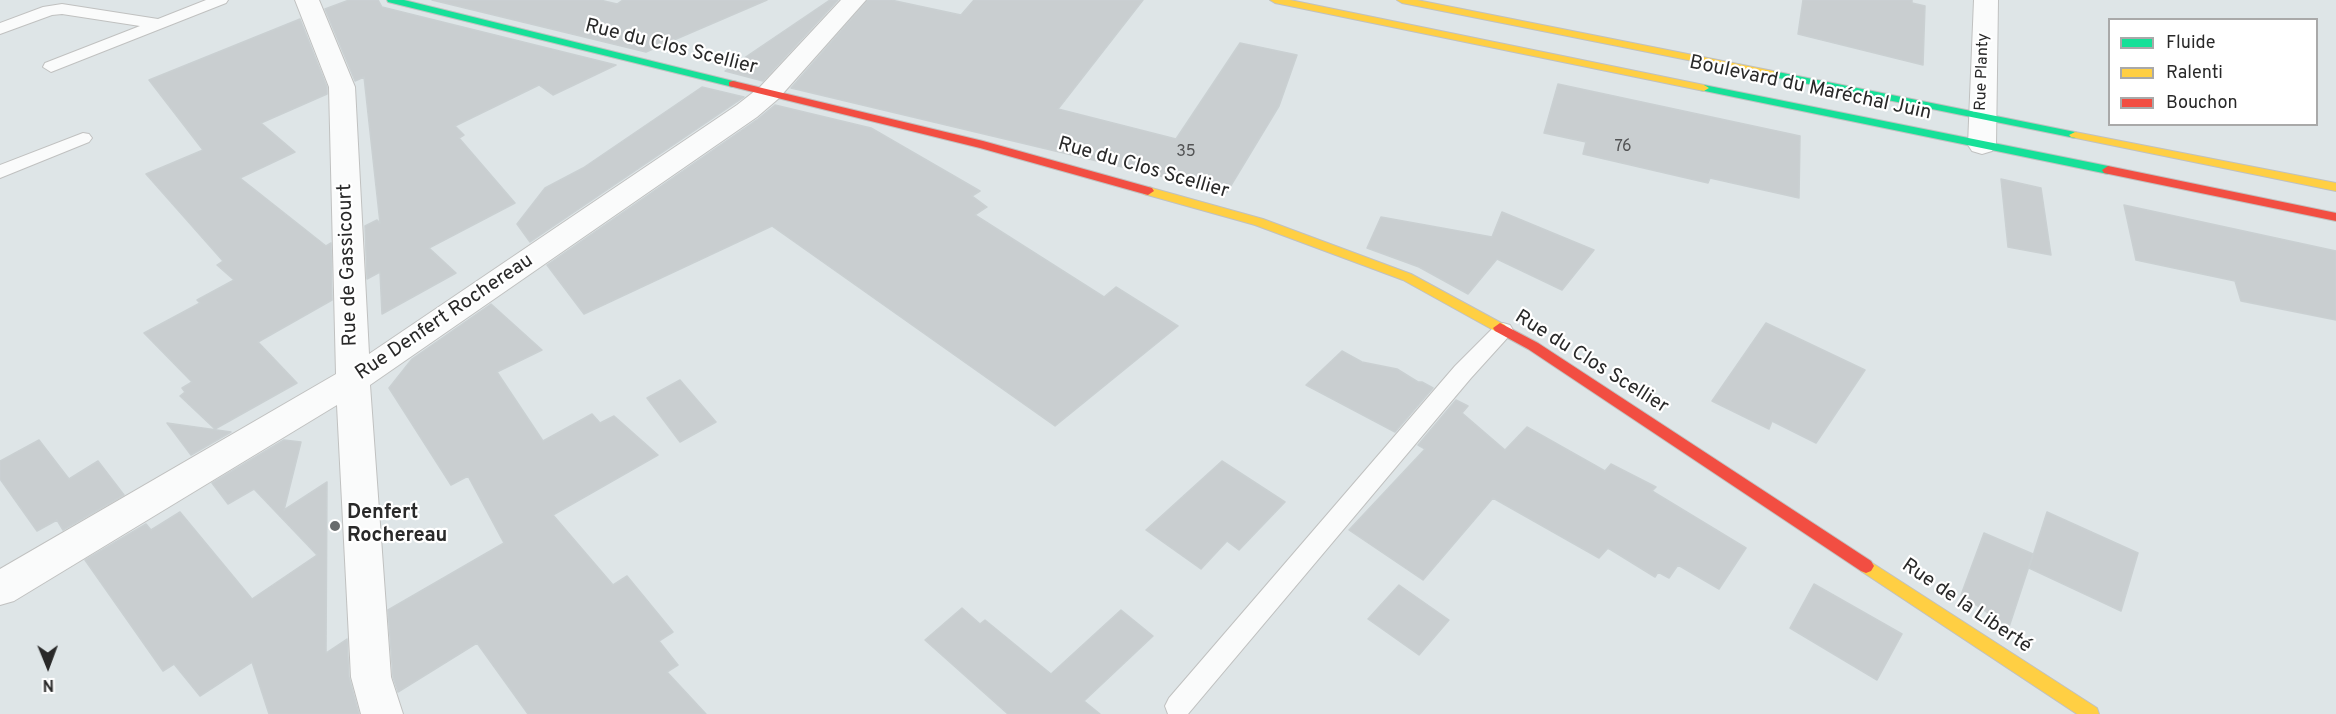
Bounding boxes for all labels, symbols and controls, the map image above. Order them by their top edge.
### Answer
street label: Rue du Clos Scellier [582,15,760,81]
legend [2108,18,2318,126]
text: Fluide [2166,32,2215,55]
street label: Rue Planty [1972,33,1994,111]
street label: Boulevard du Maréchal Juin [1687,52,1933,126]
text: Ralenti [2166,62,2223,85]
text: Bouchon [2166,92,2238,115]
street label: Rue du Clos Scellier [1055,133,1231,205]
house number: 76 [1614,138,1632,158]
house number: 35 [1176,143,1196,163]
street label: Rue de Gassicourt [334,183,364,347]
street label: Rue Denfert Rochereau [352,250,538,386]
street label: Rue du Clos Scellier [1510,306,1672,420]
place label: Denfert Rochereau [347,502,447,549]
marker: Denfert Rochereau [328,519,342,533]
street label: Rue de la Liberté [1896,555,2036,659]
north arrow [18,636,78,696]
text: N [42,674,54,694]

